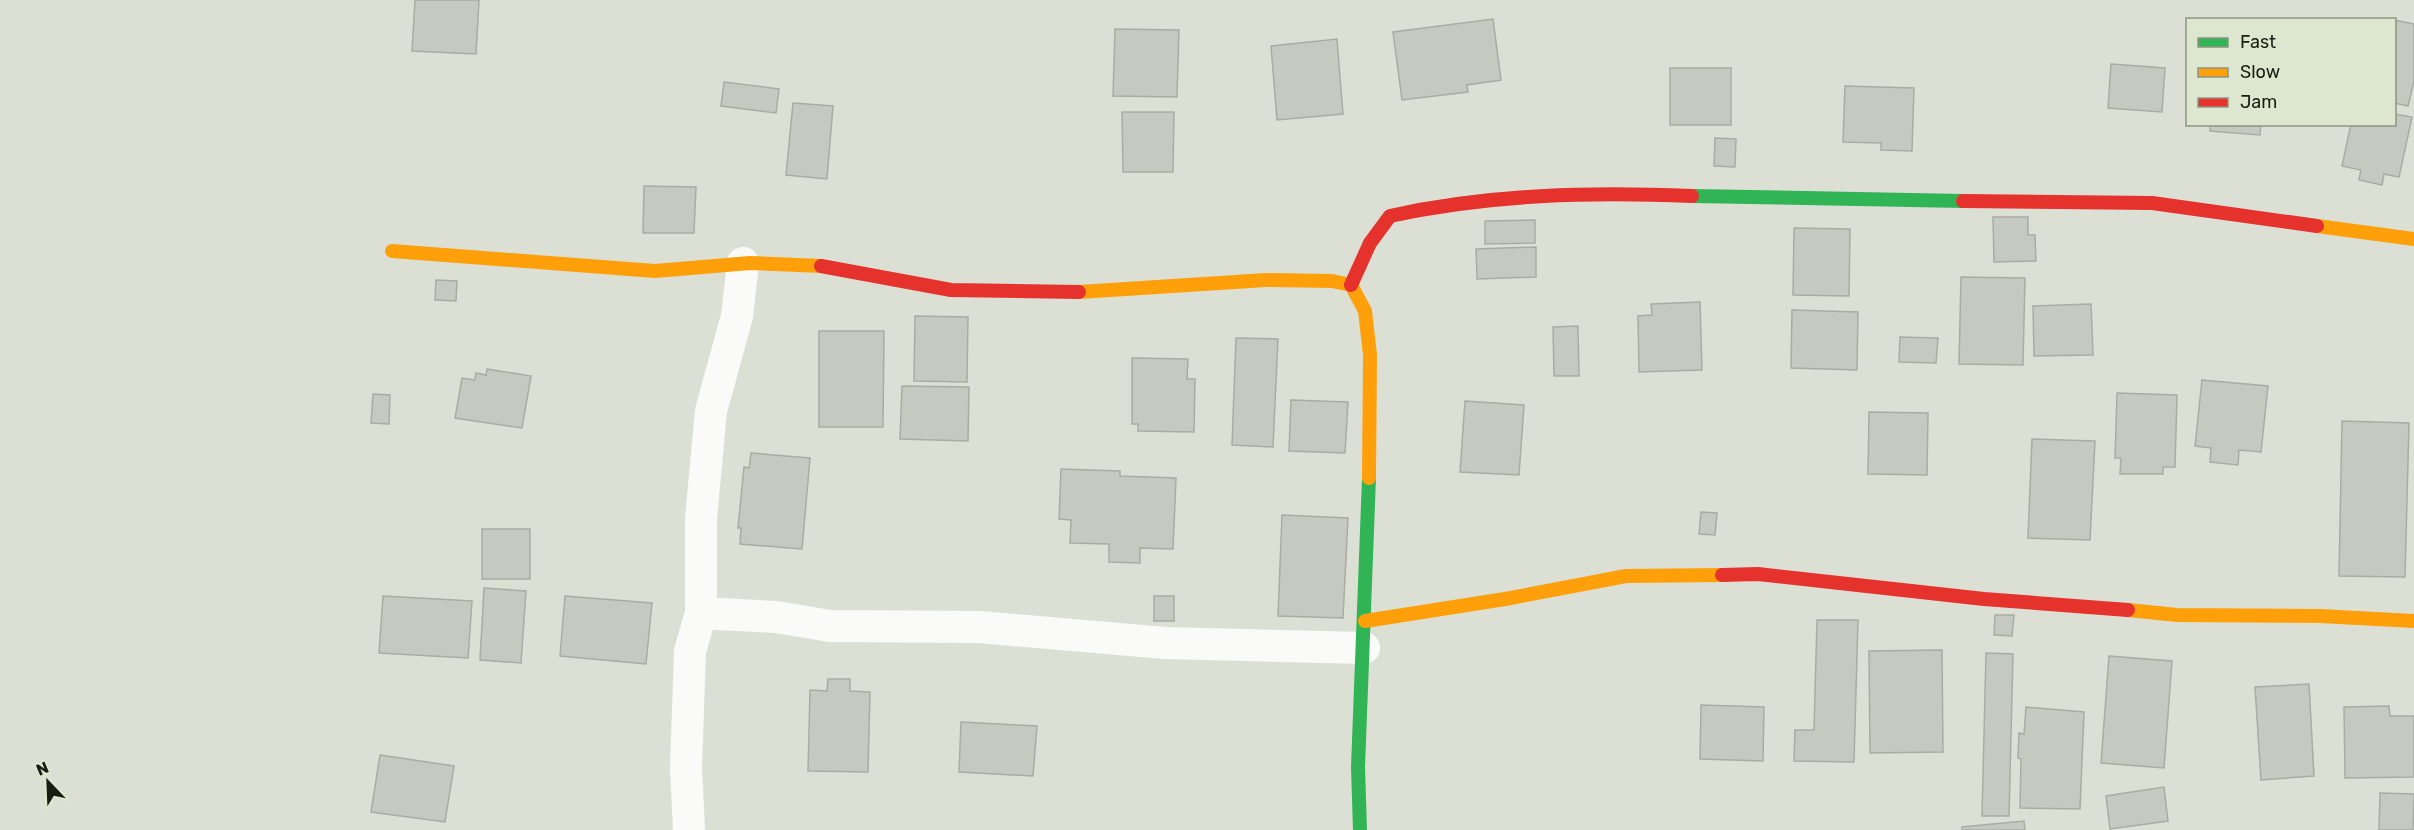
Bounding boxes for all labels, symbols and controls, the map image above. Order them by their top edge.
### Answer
legend [2186,18,2396,126]
text: Fast [2240,31,2276,53]
text: Slow [2240,61,2280,83]
text: Jam [2240,91,2277,113]
north arrow [18,752,78,812]
text: N [33,758,51,780]

